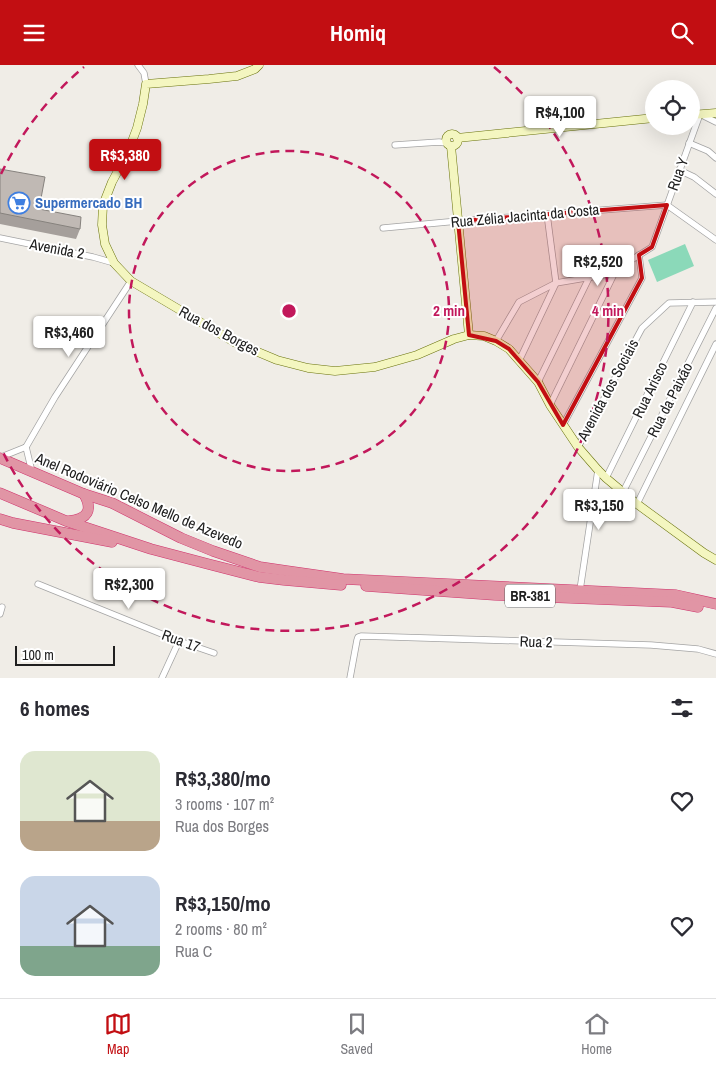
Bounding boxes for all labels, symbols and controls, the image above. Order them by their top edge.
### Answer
text: Homiq [330,18,386,48]
icon: menu [20,19,48,47]
icon: search [668,19,696,47]
map controls [645,80,700,135]
button: locate [645,80,700,135]
pin: R$4,100 [514,95,606,138]
text: R$4,100 [535,101,585,123]
pin: R$3,380 [79,139,171,181]
text: R$3,380 [100,144,150,166]
street label: Rua Y [662,154,693,193]
supermarket icon: Supermercado BH [7,191,31,215]
place label: Supermercado BH [35,192,142,213]
street label: Rua Zélia Jacinta da Costa [450,199,600,232]
street label: Avenida 2 [27,233,86,264]
pin: R$2,520 [552,245,644,287]
text: R$2,520 [573,250,623,272]
text: 2 min [433,300,465,321]
text: 4 min [592,300,624,321]
street label: Rua dos Borges [175,301,263,361]
centre of rings [280,302,298,320]
pin: R$3,460 [23,315,115,358]
text: R$3,460 [44,321,94,343]
street label: Avenida dos Sociais [571,335,643,445]
street label: Rua Arisco [627,358,672,421]
street label: Rua da Paixão [642,359,697,441]
street label: Anel Rodoviário Celso Mello de Azevedo [31,447,246,554]
pin: R$3,150 [553,489,645,531]
text: R$3,150 [574,494,624,516]
pin: R$2,300 [83,567,175,610]
text: R$2,300 [104,573,154,595]
road number: BR-381 [505,585,555,607]
street label: Rua 17 [159,624,204,657]
street label: Rua 2 [519,630,553,653]
scale bar [15,643,115,666]
text: 100 m [22,646,54,664]
text: 6 homes [20,694,90,723]
icon: filters [668,694,696,722]
text: R$3,380/mo [175,764,271,793]
icon: home [60,771,120,831]
icon: heart [668,787,696,815]
text: 3 rooms · 107 m² [175,793,274,815]
text: Rua dos Borges [175,815,269,837]
text: R$3,150/mo [175,889,271,918]
icon: home [60,896,120,956]
icon: heart [668,912,696,940]
text: 2 rooms · 80 m² [175,918,267,940]
text: Rua C [175,940,212,962]
tab: Map [104,1010,132,1058]
tab: Saved [340,1010,373,1058]
tab: Home [581,1010,612,1058]

